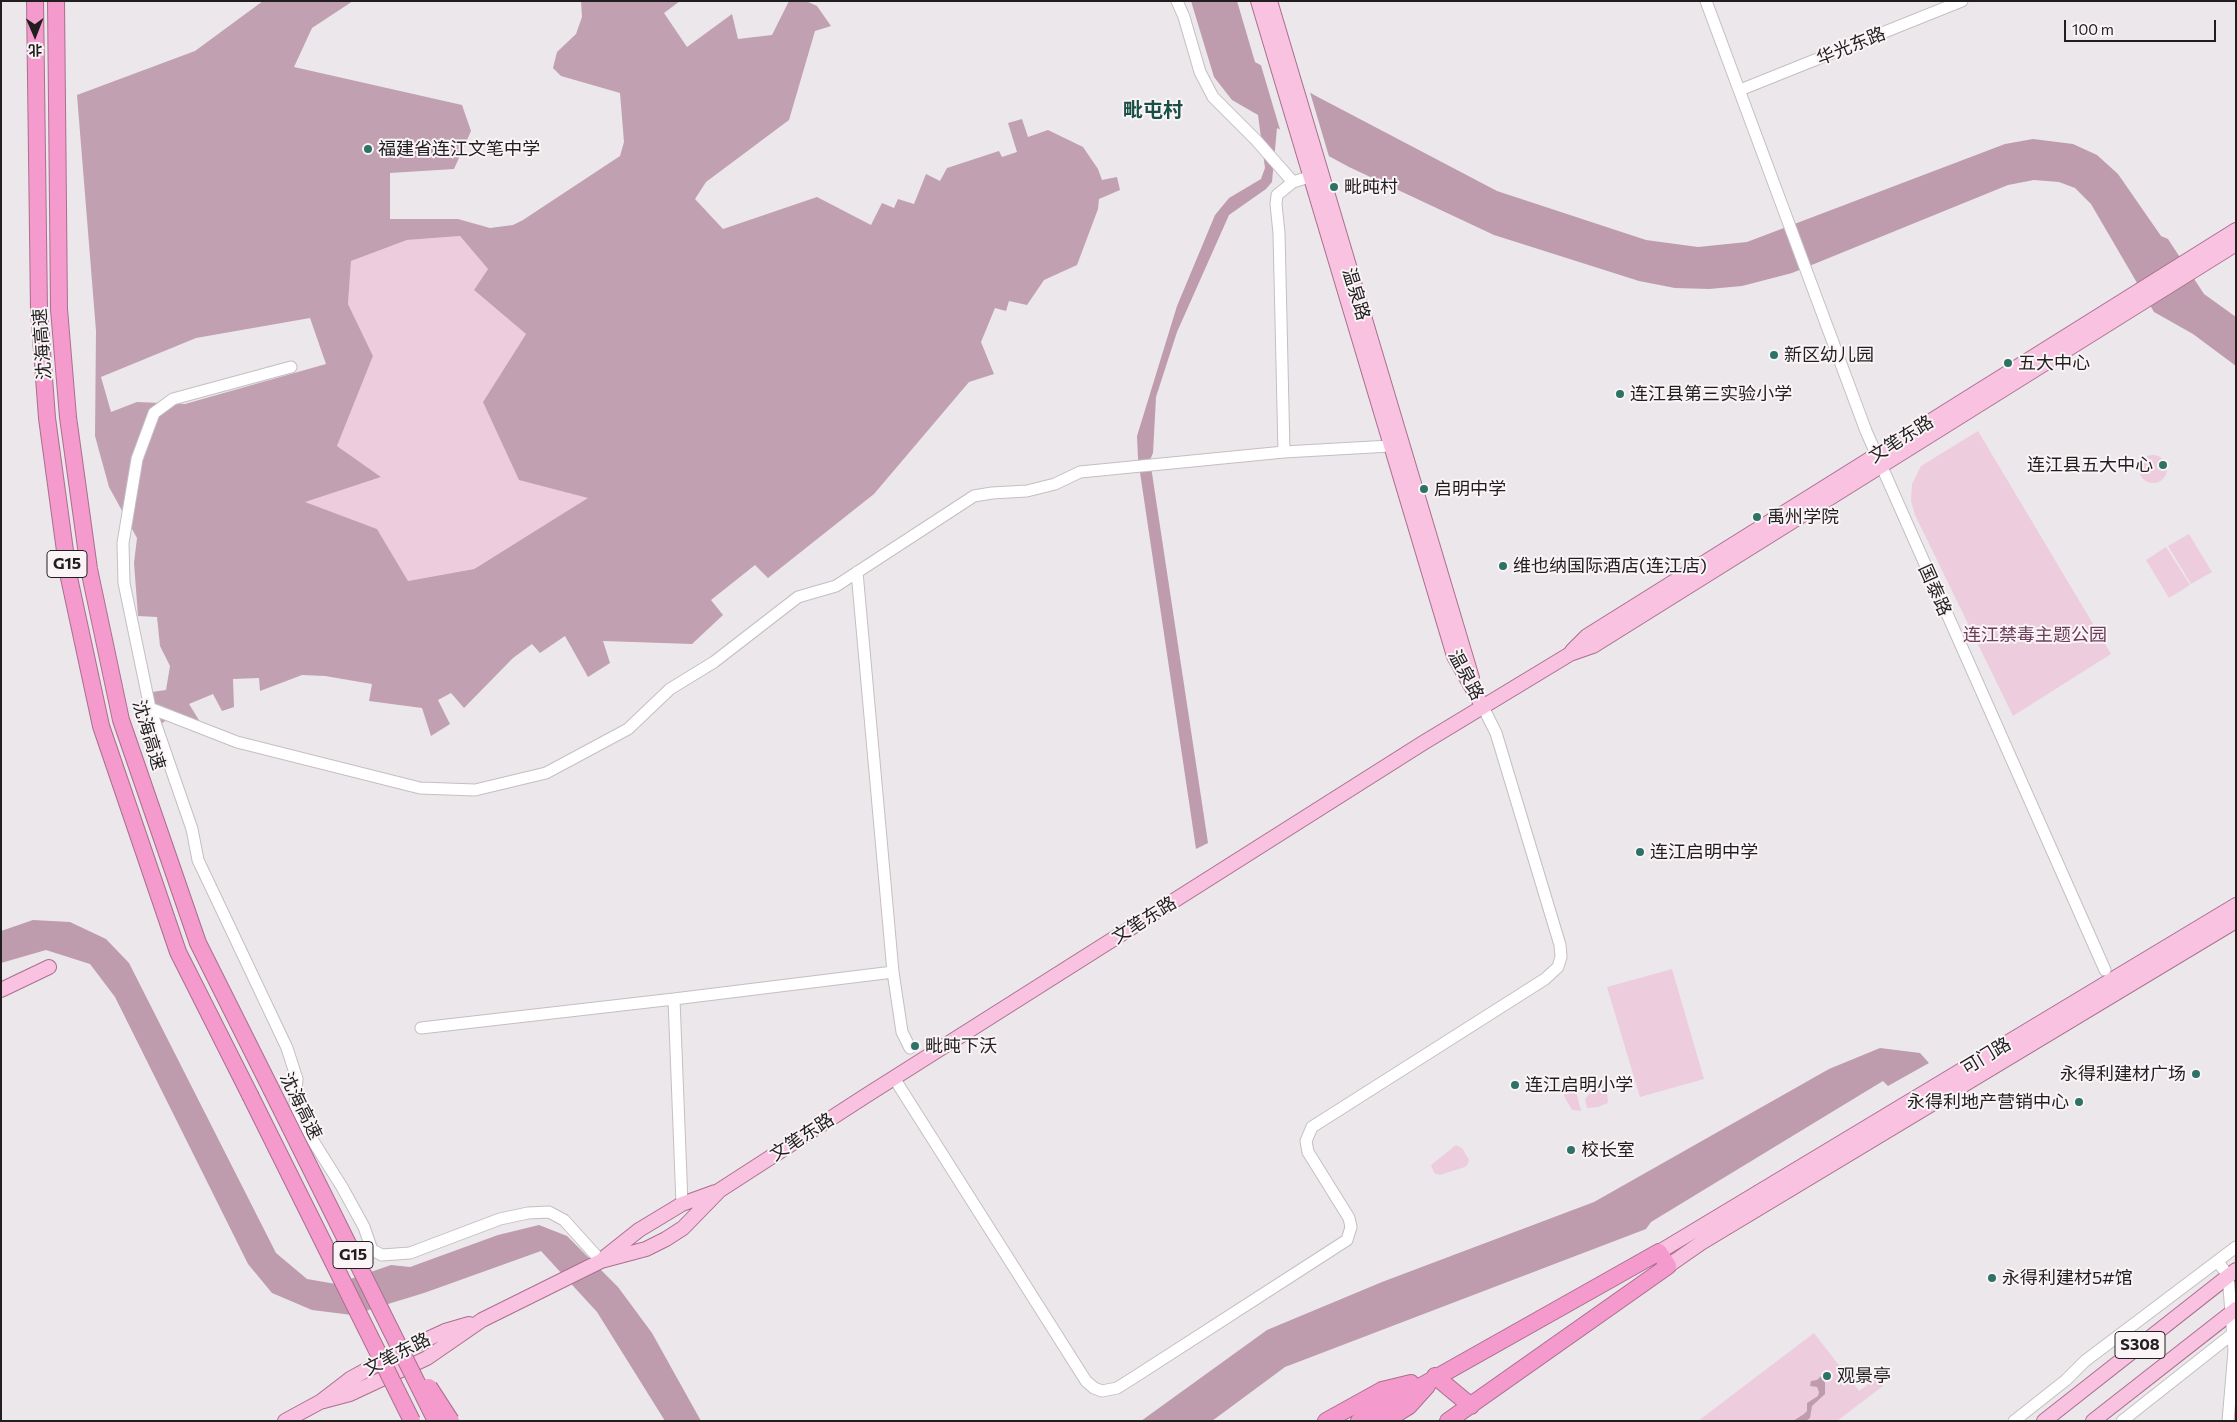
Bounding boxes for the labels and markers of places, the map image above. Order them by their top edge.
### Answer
place label: 福建省连江文笔中学 [378,138,540,160]
marker: 福建省连江文笔中学 [362,143,374,155]
place label: 毗旽村 [1344,176,1398,198]
marker: 毗旽村 [1328,181,1340,193]
place label: 新区幼儿园 [1784,344,1874,366]
marker: 新区幼儿园 [1768,349,1780,361]
place label: 五大中心 [2018,352,2090,374]
marker: 五大中心 [2002,357,2014,369]
place label: 连江县第三实验小学 [1630,383,1792,405]
marker: 连江县第三实验小学 [1614,388,1626,400]
place label: 连江县五大中心 [2027,454,2153,476]
marker: 连江县五大中心 [2157,459,2169,471]
place label: 启明中学 [1434,478,1506,500]
marker: 启明中学 [1418,483,1430,495]
place label: 禹州学院 [1767,506,1839,528]
marker: 禹州学院 [1751,511,1763,523]
place label: 维也纳国际酒店(连江店) [1513,555,1707,577]
marker: 维也纳国际酒店(连江店) [1497,560,1509,572]
place label: 连江启明中学 [1650,841,1758,863]
marker: 连江启明中学 [1634,846,1646,858]
place label: 毗旽下沃 [925,1035,997,1057]
marker: 毗旽下沃 [909,1040,921,1052]
place label: 永得利建材广场 [2060,1063,2186,1085]
marker: 永得利建材广场 [2190,1068,2202,1080]
place label: 连江启明小学 [1525,1074,1633,1096]
marker: 连江启明小学 [1509,1079,1521,1091]
place label: 永得利地产营销中心 [1907,1091,2069,1113]
marker: 永得利地产营销中心 [2073,1096,2085,1108]
place label: 校长室 [1581,1139,1635,1161]
marker: 校长室 [1565,1144,1577,1156]
place label: 永得利建材5#馆 [2002,1267,2133,1289]
marker: 永得利建材5#馆 [1986,1272,1998,1284]
place label: 观景亭 [1837,1365,1891,1387]
marker: 观景亭 [1821,1370,1833,1382]

